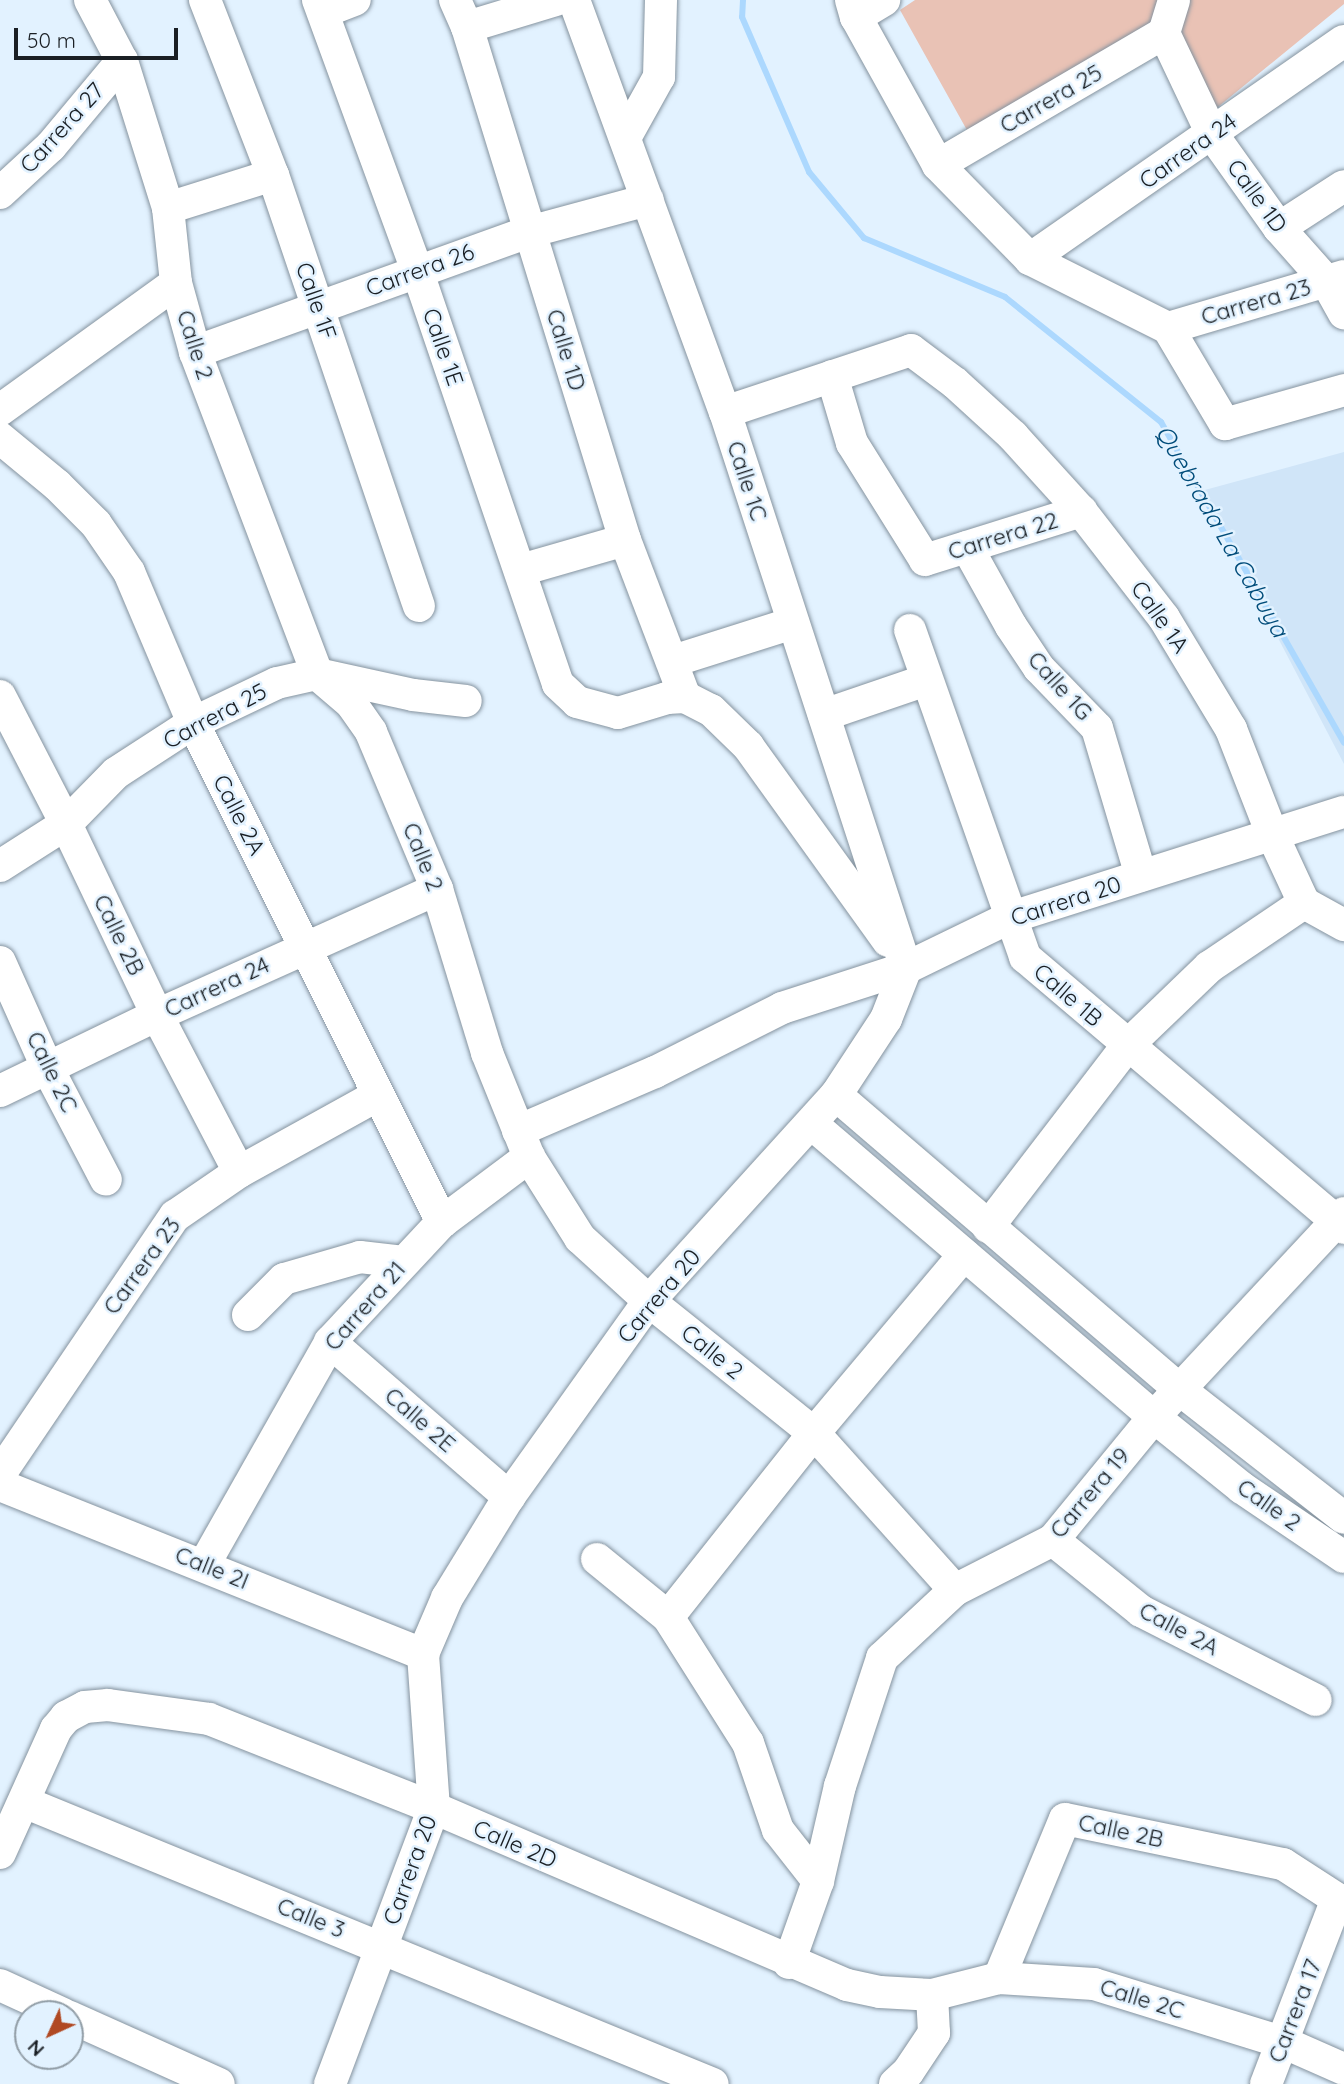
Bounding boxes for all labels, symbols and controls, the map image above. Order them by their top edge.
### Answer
scale bar [18,14,182,58]
text: 50 m [27,27,76,53]
street label: Carrera 25 [995,59,1107,139]
street label: Carrera 27 [14,77,110,179]
street label: Carrera 24 [1134,107,1242,195]
street label: Calle 1D [1221,154,1293,238]
street label: Carrera 26 [362,238,478,302]
street label: Calle 1F [290,259,342,343]
street label: Carrera 23 [1198,273,1314,331]
street label: Calle 1E [417,305,469,389]
street label: Calle 1D [541,306,591,394]
street label: Calle 2 [171,307,219,383]
water label: Quebrada La Cabuya [1150,420,1294,642]
street label: Calle 1C [721,438,773,524]
street label: Carrera 22 [945,506,1061,566]
street label: Calle 1A [1125,576,1195,658]
street label: Calle 1G [1022,646,1098,726]
street label: Carrera 25 [159,677,271,755]
street label: Calle 2A [207,770,271,860]
street label: Calle 2 [397,819,449,895]
street label: Carrera 20 [1007,870,1125,932]
street label: Calle 2B [88,890,150,980]
street label: Carrera 24 [160,951,274,1023]
street label: Calle 1B [1028,958,1108,1032]
street label: Calle 2C [21,1027,83,1117]
street label: Carrera 23 [98,1212,186,1320]
street label: Carrera 20 [612,1243,706,1349]
street label: Carrera 21 [319,1256,411,1356]
street label: Calle 2 [676,1319,748,1385]
street label: Calle 2E [379,1382,461,1458]
street label: Carrera 19 [1044,1442,1136,1544]
street label: Calle 2 [1232,1473,1306,1537]
street label: Calle 2I [171,1541,253,1595]
street label: Calle 2A [1134,1597,1224,1661]
street label: Calle 2B [1076,1809,1166,1853]
street label: Carrera 20 [377,1812,443,1928]
street label: Calle 2D [469,1814,561,1874]
street label: Calle 3 [273,1892,349,1944]
street label: Carrera 17 [1263,1956,1327,2066]
street label: Calle 2C [1097,1973,1187,2025]
north arrow [14,2000,84,2070]
text: N [22,2035,49,2062]

